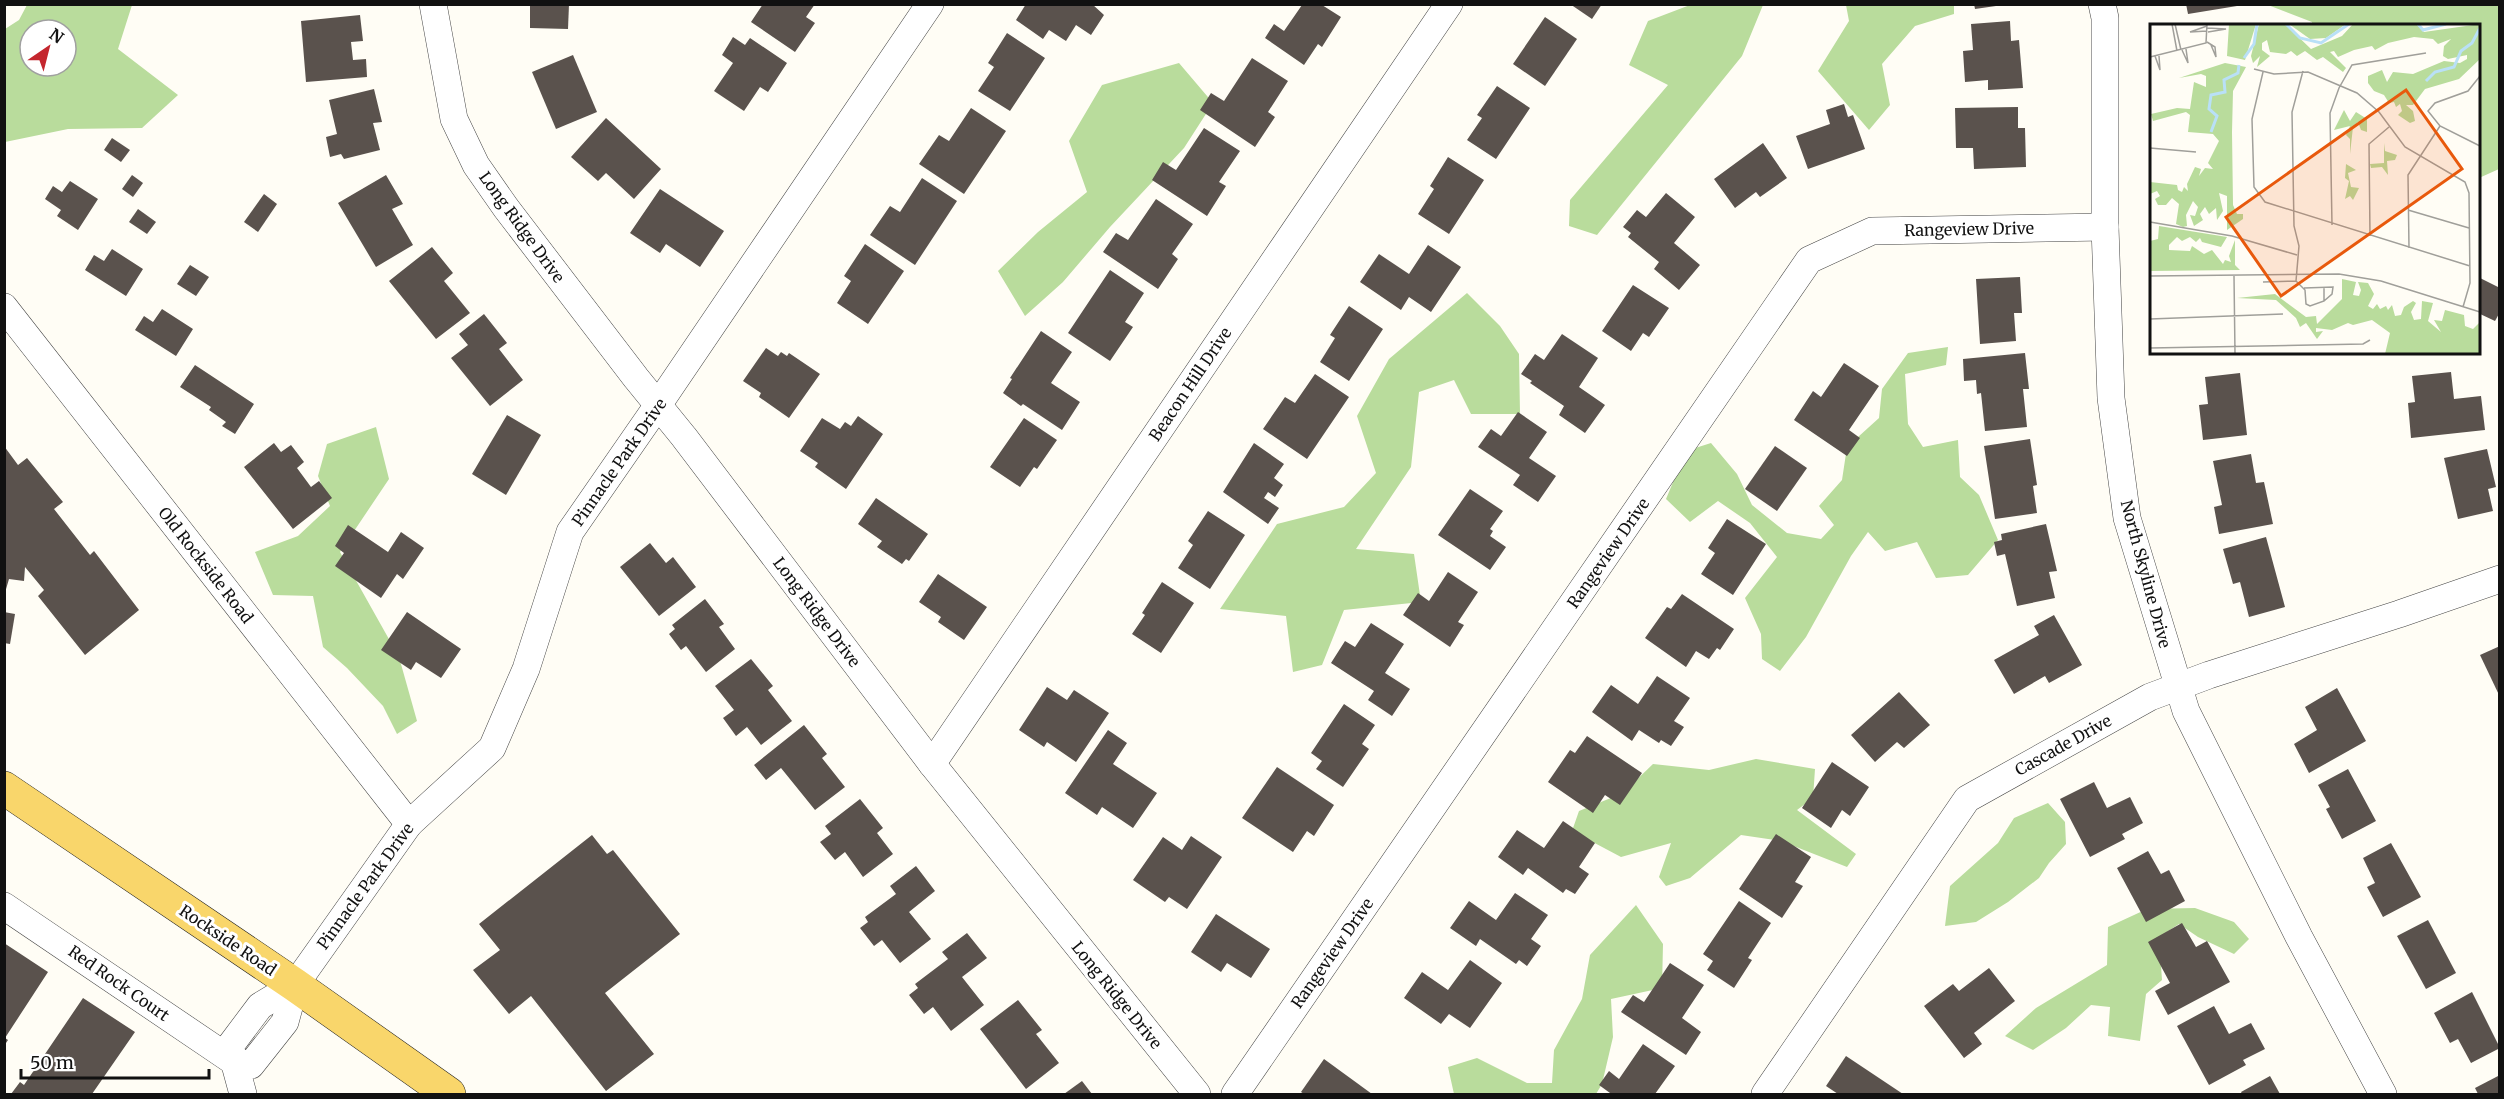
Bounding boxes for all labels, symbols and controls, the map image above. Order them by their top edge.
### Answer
north arrow [18,18,78,78]
text: N [46,24,68,48]
inset map [2150,24,2480,354]
street label: Long Ridge Drive [475,168,569,286]
street label: Rangeview Drive [1904,218,2034,240]
street label: Beacon Hill Drive [1145,323,1235,445]
street label: Pinnacle Park Drive [567,394,671,530]
street label: Rangeview Drive [1563,494,1653,612]
street label: North Skyline Drive [2117,498,2175,650]
street label: Old Rockside Road [154,503,258,627]
street label: Long Ridge Drive [769,553,865,671]
street label: Cascade Drive [2011,710,2115,780]
street label: Pinnacle Park Drive [312,819,418,953]
street label: Rangeview Drive [1287,894,1377,1012]
street label: Rockside Road [176,900,280,980]
street label: Long Ridge Drive [1068,937,1166,1053]
street label: Red Rock Court [65,941,174,1026]
scale bar [21,1042,208,1080]
text: 50 m [30,1051,74,1074]

